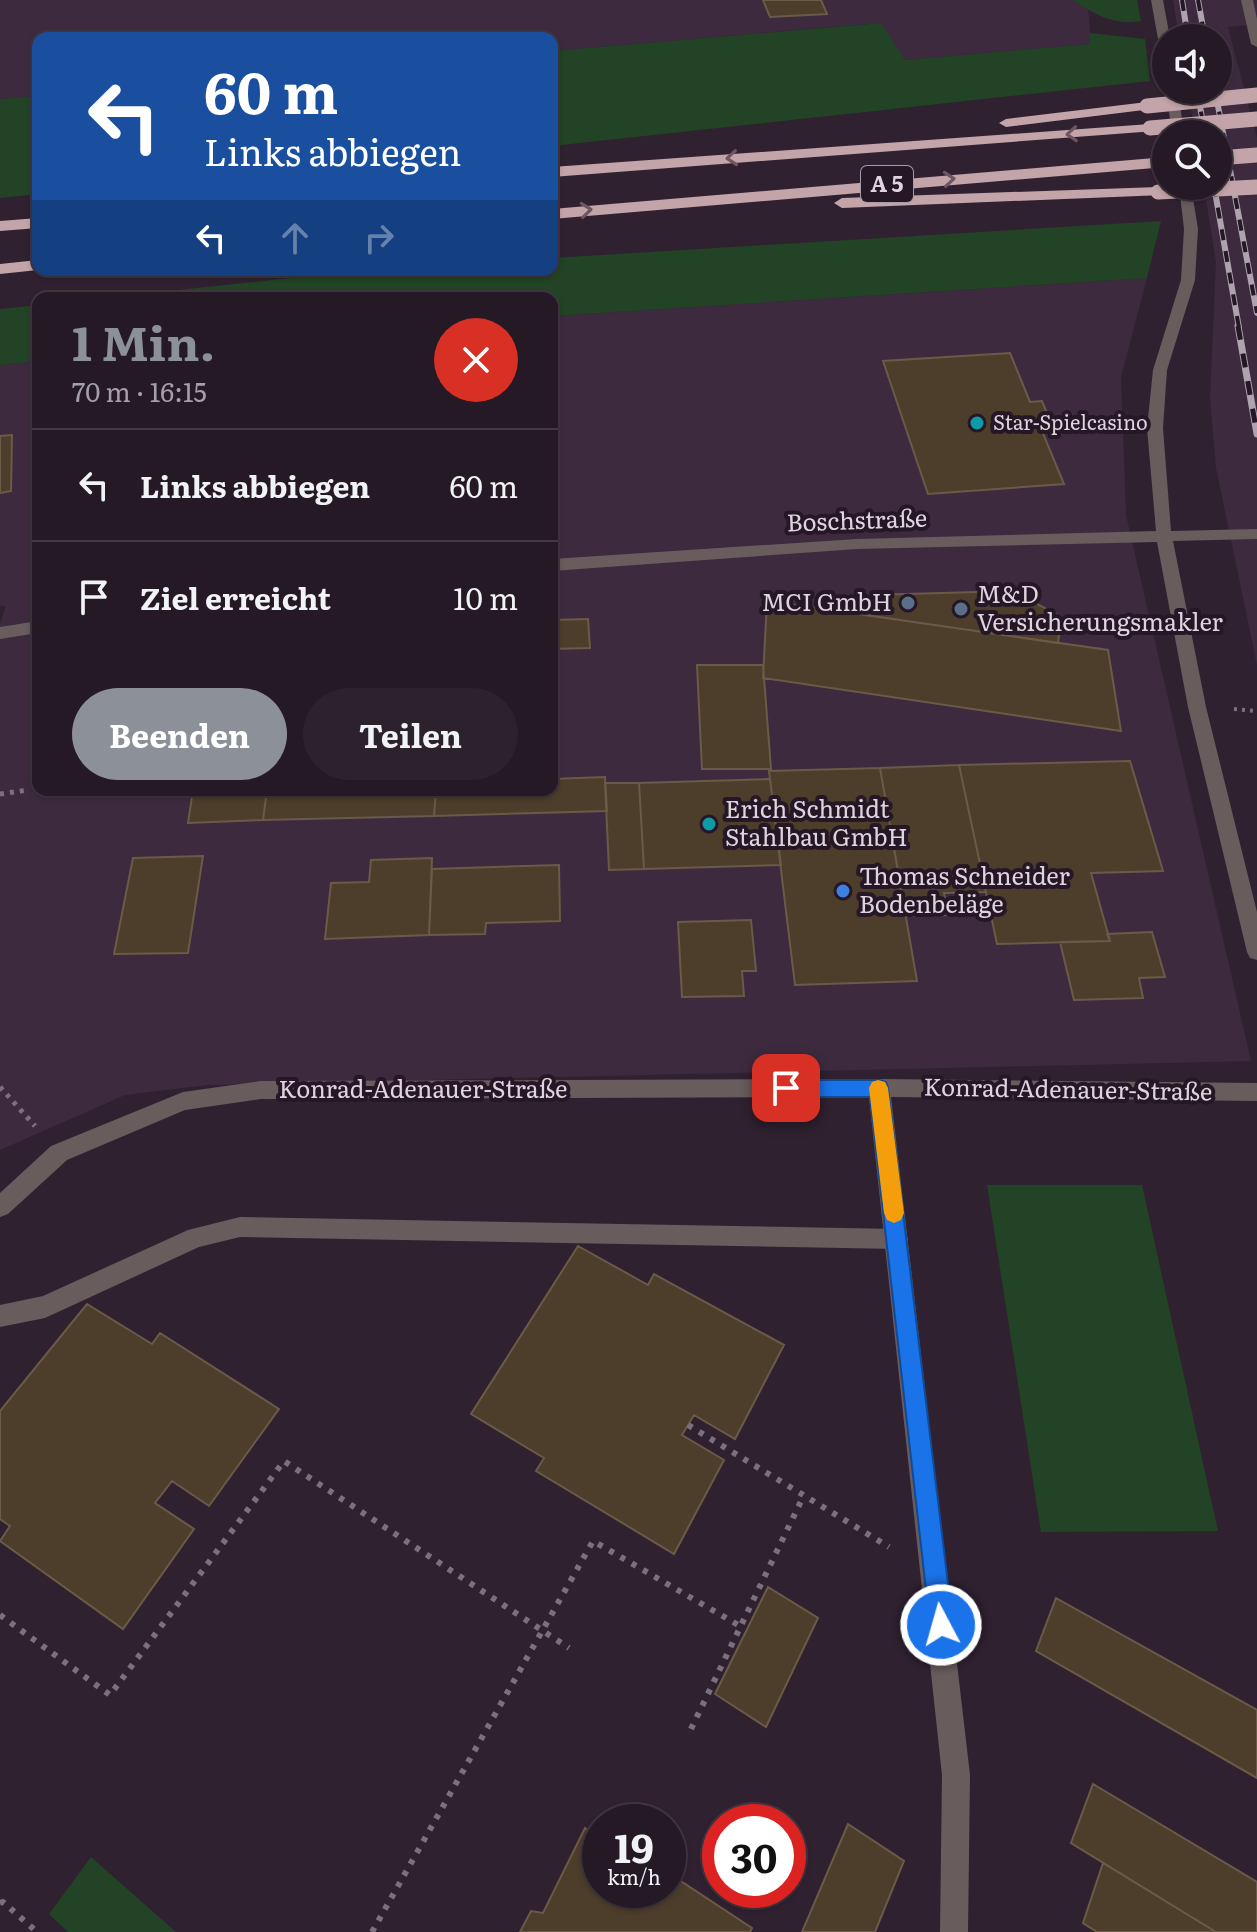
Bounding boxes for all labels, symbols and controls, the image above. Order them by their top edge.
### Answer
map controls [1152,24,1232,200]
button: sound [1152,24,1232,104]
text: 60 m [204,48,338,131]
icon: left [72,64,176,168]
button: search [1152,120,1232,200]
text: Links abbiegen [204,124,461,177]
one-way arrow [1065,125,1078,142]
one-way arrow [725,149,738,166]
road number: A 5 [861,166,913,202]
one-way arrow [943,171,956,188]
one-way arrow [580,202,593,219]
icon: left [189,216,233,260]
icon: ahead [273,216,317,260]
icon: right [357,216,401,260]
text: 1 Min. [72,305,215,376]
button: close [434,318,518,402]
text: 70 m · 16:15 [72,371,207,410]
place label: Star-Spielcasino [993,406,1148,436]
marker: Star-Spielcasino [968,414,986,432]
icon: left [72,463,116,507]
text: Links abbiegen [140,463,370,507]
text: 60 m [449,463,518,507]
street label: Boschstraße [786,499,928,538]
icon: arrive [72,575,116,619]
text: Ziel erreicht [140,575,331,619]
text: 10 m [453,575,518,619]
place label: M&D Versicherungsmakler [977,575,1224,638]
place label: MCI GmbH [761,583,892,618]
marker: MCI GmbH [899,594,917,612]
marker: M&D Versicherungsmakler [952,600,970,618]
button: Beenden [72,688,287,780]
button: Teilen [303,688,518,780]
place label: Erich Schmidt Stahlbau GmbH [725,790,908,853]
marker: Erich Schmidt Stahlbau GmbH [700,815,718,833]
place label: Thomas Schneider Bodenbeläge [859,857,1071,920]
marker: Thomas Schneider Bodenbeläge [834,882,852,900]
pin [752,1054,820,1122]
icon: arrive [764,1066,808,1110]
street label: Konrad-Adenauer-Straße [923,1067,1213,1108]
street label: Konrad-Adenauer-Straße [279,1070,567,1105]
position arrow [899,1583,983,1667]
speed limit sign: 30 [702,1804,806,1908]
text: 19 [614,1816,654,1875]
text: km/h [607,1861,661,1891]

